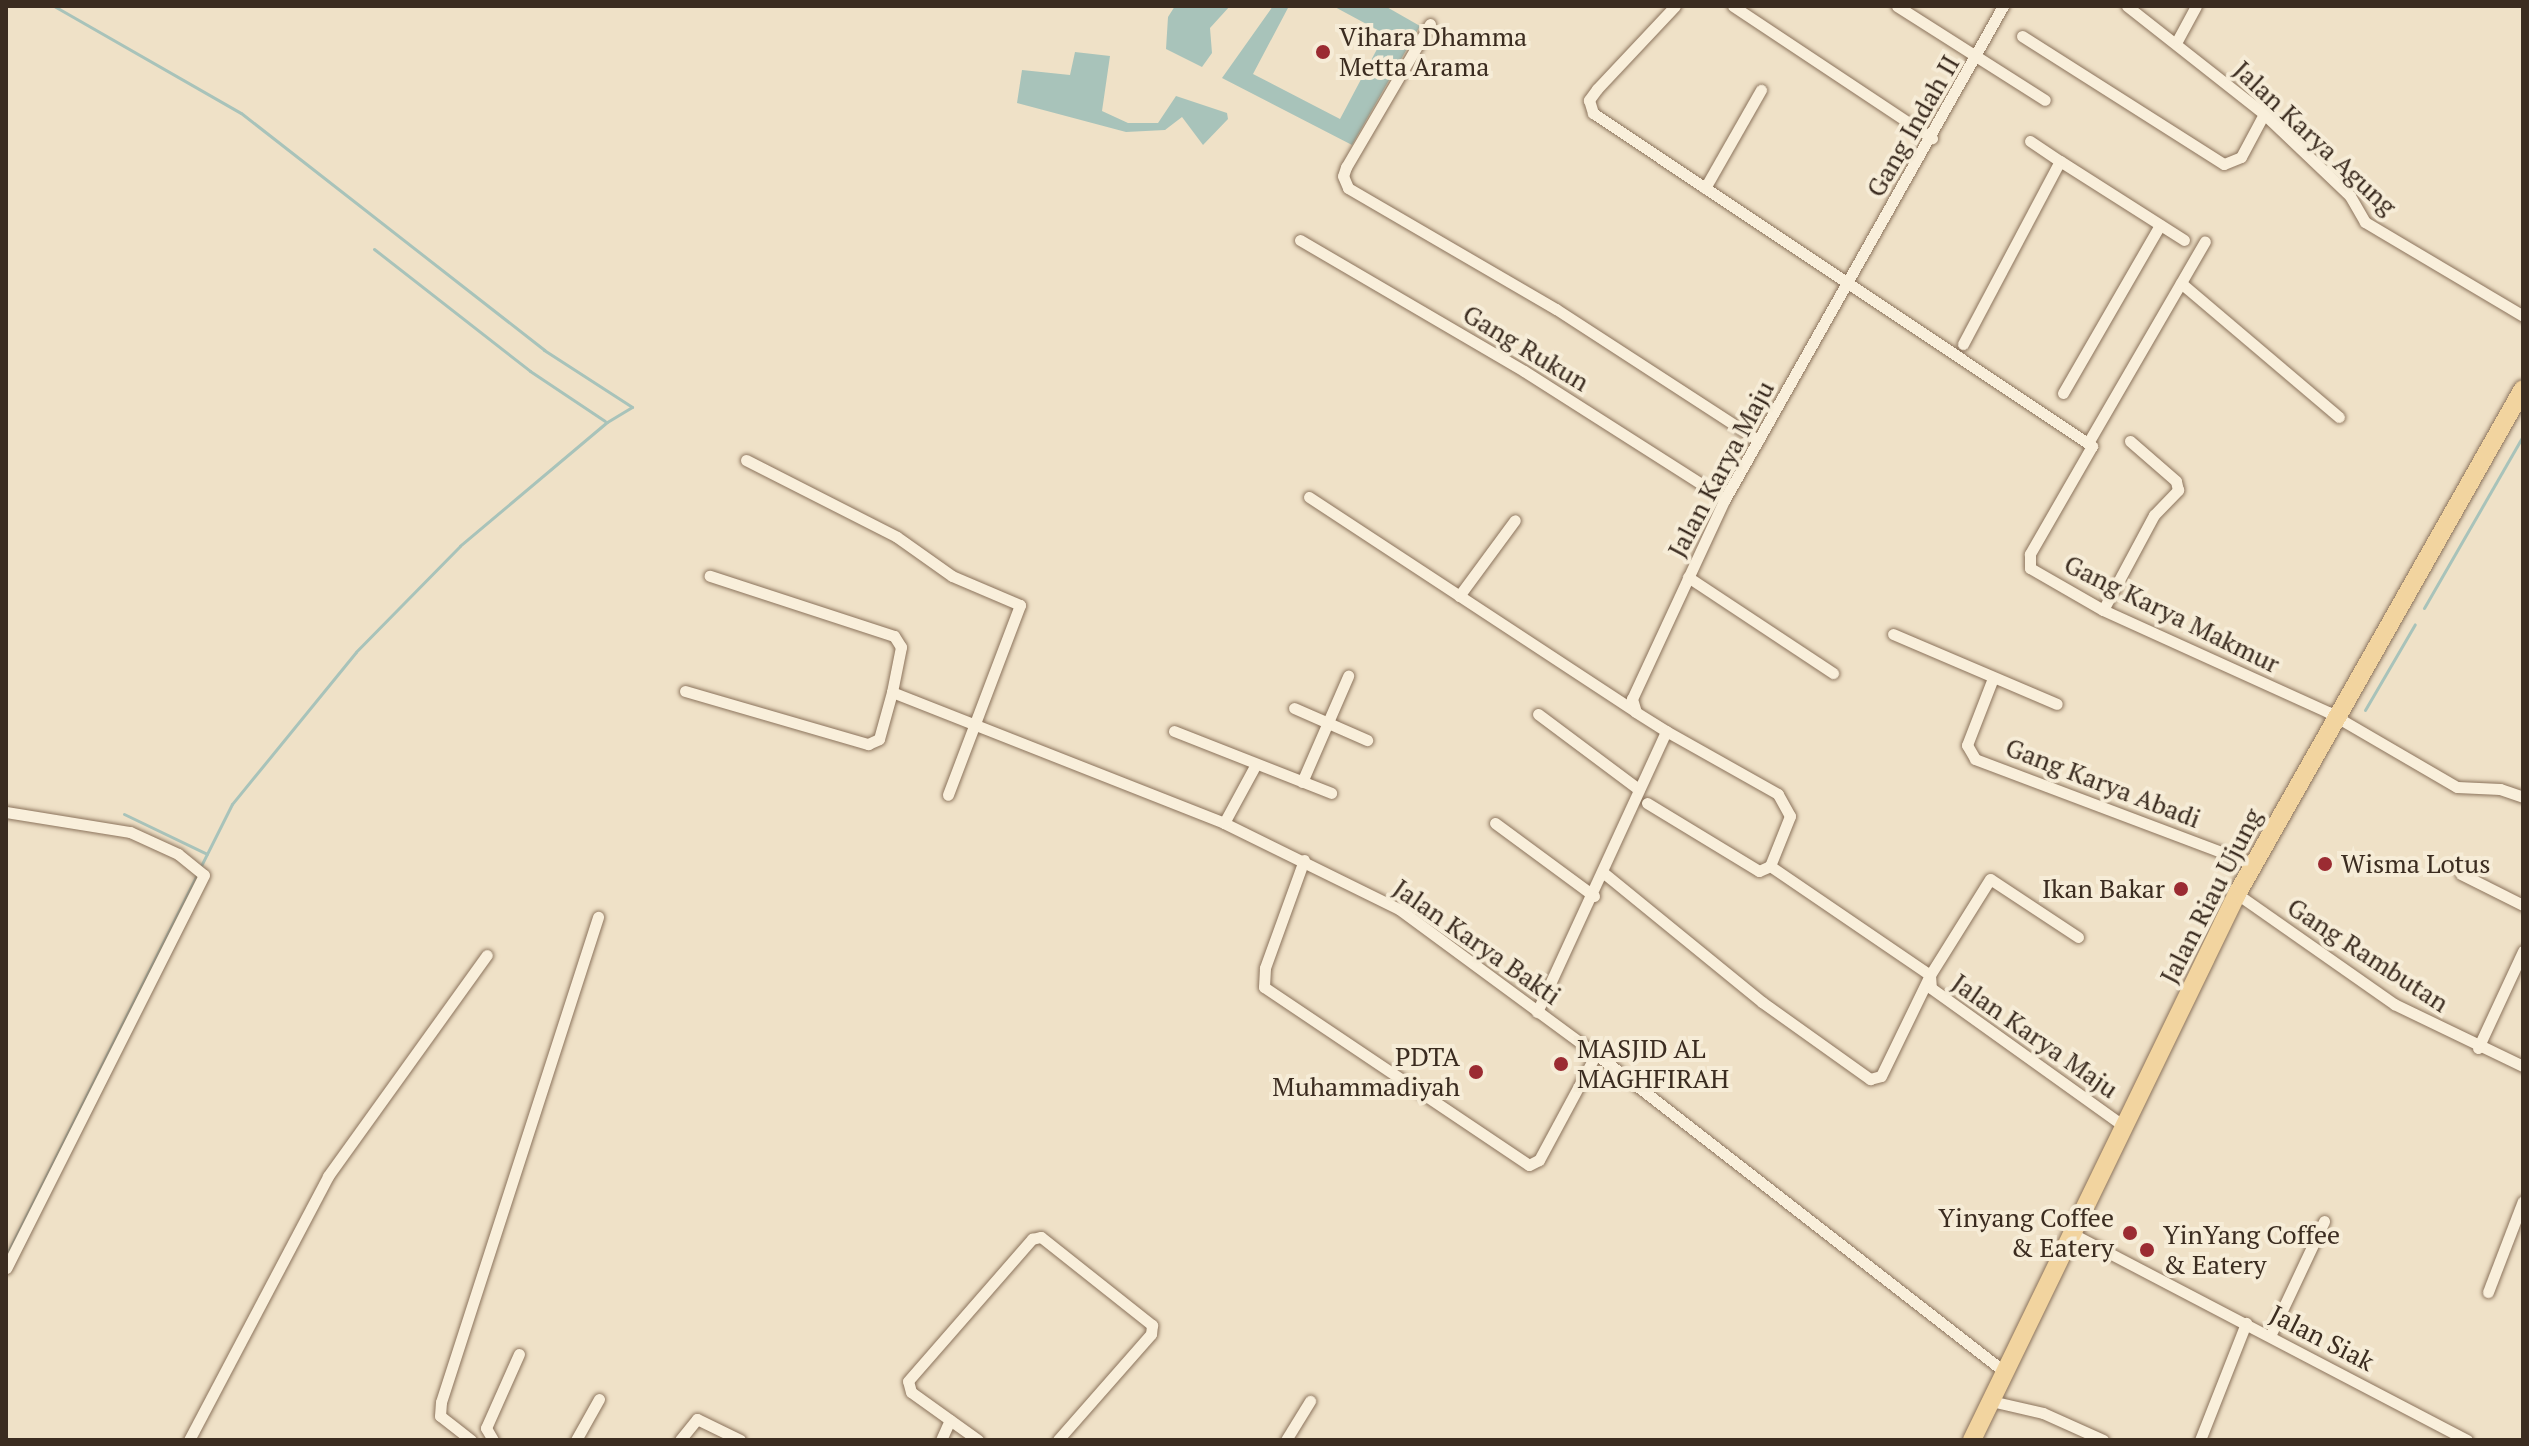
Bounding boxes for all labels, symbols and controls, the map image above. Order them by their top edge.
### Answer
place label: Vihara Dhamma Metta Arama [1339,21,1527,82]
marker: Vihara Dhamma Metta Arama [1314,43,1332,61]
street label: Gang Indah II [1860,50,1966,202]
street label: Jalan Karya Agung [2227,54,2403,222]
street label: Gang Rukun [1457,298,1595,398]
street label: Jalan Karya Maju [1661,375,1781,563]
street label: Gang Karya Makmur [2059,548,2285,680]
street label: Gang Karya Abadi [2001,731,2205,835]
street label: Jalan Riau Ujung [2153,803,2269,989]
place label: Wisma Lotus [2341,848,2490,880]
marker: Wisma Lotus [2316,855,2334,873]
street label: Jalan Karya Bakti [1387,873,1567,1011]
place label: Ikan Bakar [2042,873,2165,905]
marker: Ikan Bakar [2172,880,2190,898]
street label: Gang Rambutan [2282,891,2454,1019]
street label: Jalan Karya Maju [1946,967,2124,1105]
place label: MASJID AL MAGHFIRAH [1577,1033,1729,1094]
place label: PDTA Muhammadiyah [1272,1041,1460,1102]
marker: MASJID AL MAGHFIRAH [1552,1055,1570,1073]
marker: PDTA Muhammadiyah [1467,1063,1485,1081]
place label: Yinyang Coffee & Eatery [1938,1202,2114,1264]
place label: YinYang Coffee & Eatery [2163,1219,2340,1280]
marker: Yinyang Coffee & Eatery [2121,1224,2139,1242]
marker: YinYang Coffee & Eatery [2138,1241,2156,1259]
street label: Jalan Siak [2265,1298,2379,1378]

